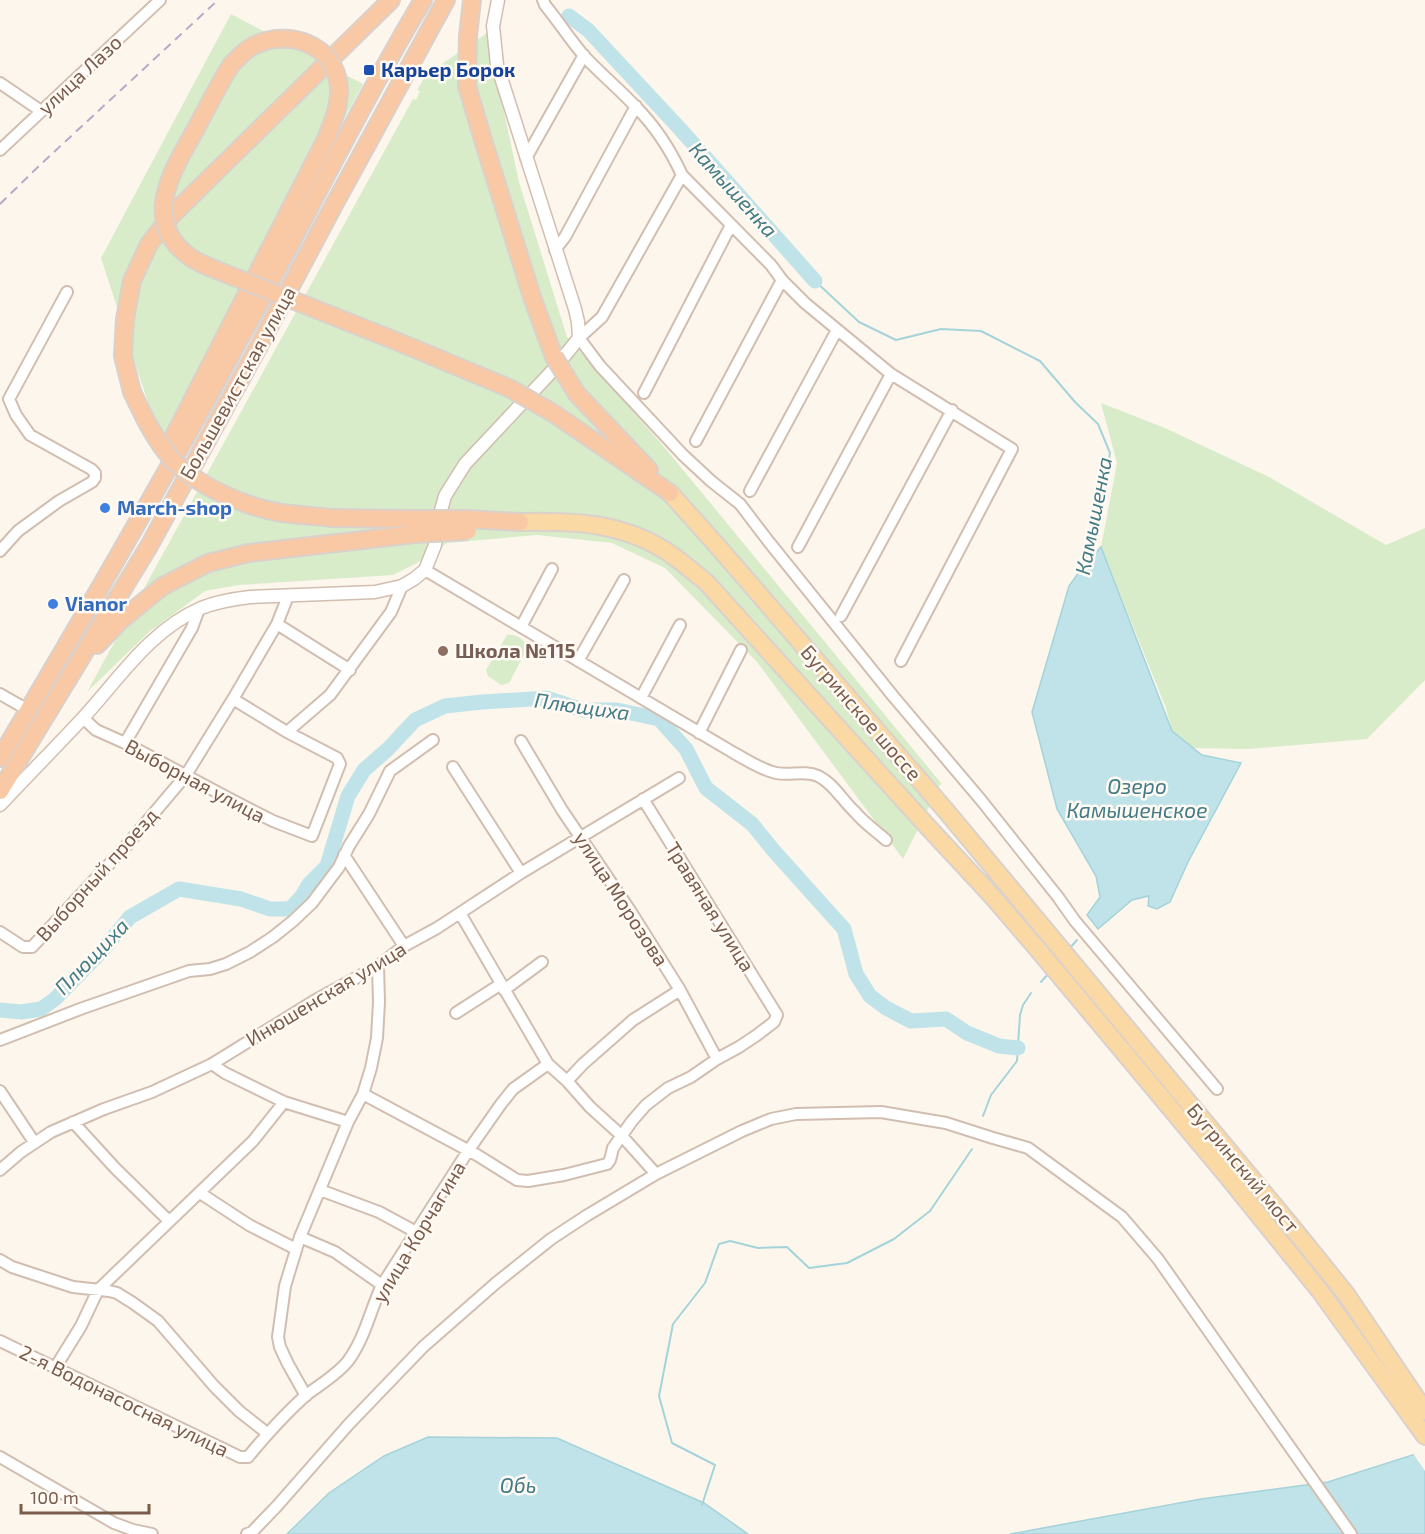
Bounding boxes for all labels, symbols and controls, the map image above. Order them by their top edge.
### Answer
street label: улица Лазо [32,29,127,120]
place label: Карьер Борок [381,57,515,81]
marker: Карьер Борок [362,63,376,77]
water label: Камышенка [685,136,783,242]
street label: Большевистская улица [174,282,301,484]
water label: Камышенка [1069,455,1116,577]
place label: March-shop [117,495,232,519]
marker: March-shop [98,501,112,515]
place label: Vianor [65,591,128,615]
marker: Vianor [46,597,60,611]
place label: Школа №115 [455,638,575,662]
street label: Бугринское шоссе [796,640,927,786]
marker: Школа №115 [436,644,450,658]
water label: Плющиха [533,686,631,725]
street label: Выборная улица [121,733,270,828]
water label: Озеро Камышенское [1066,773,1208,822]
street label: Выборный проезд [30,803,162,946]
street label: улица Морозова [569,827,674,971]
street label: Травяная улица [661,837,760,976]
water label: Плющиха [49,913,133,999]
street label: Инюшенская улица [241,936,410,1051]
street label: Бугринский мост [1182,1098,1305,1238]
street label: улица Корчагина [366,1156,471,1307]
street label: 2-я Водонасосная улица [16,1339,233,1462]
water label: Обь [500,1472,536,1497]
scale bar [21,1477,148,1515]
text: 100 m [30,1486,79,1508]

